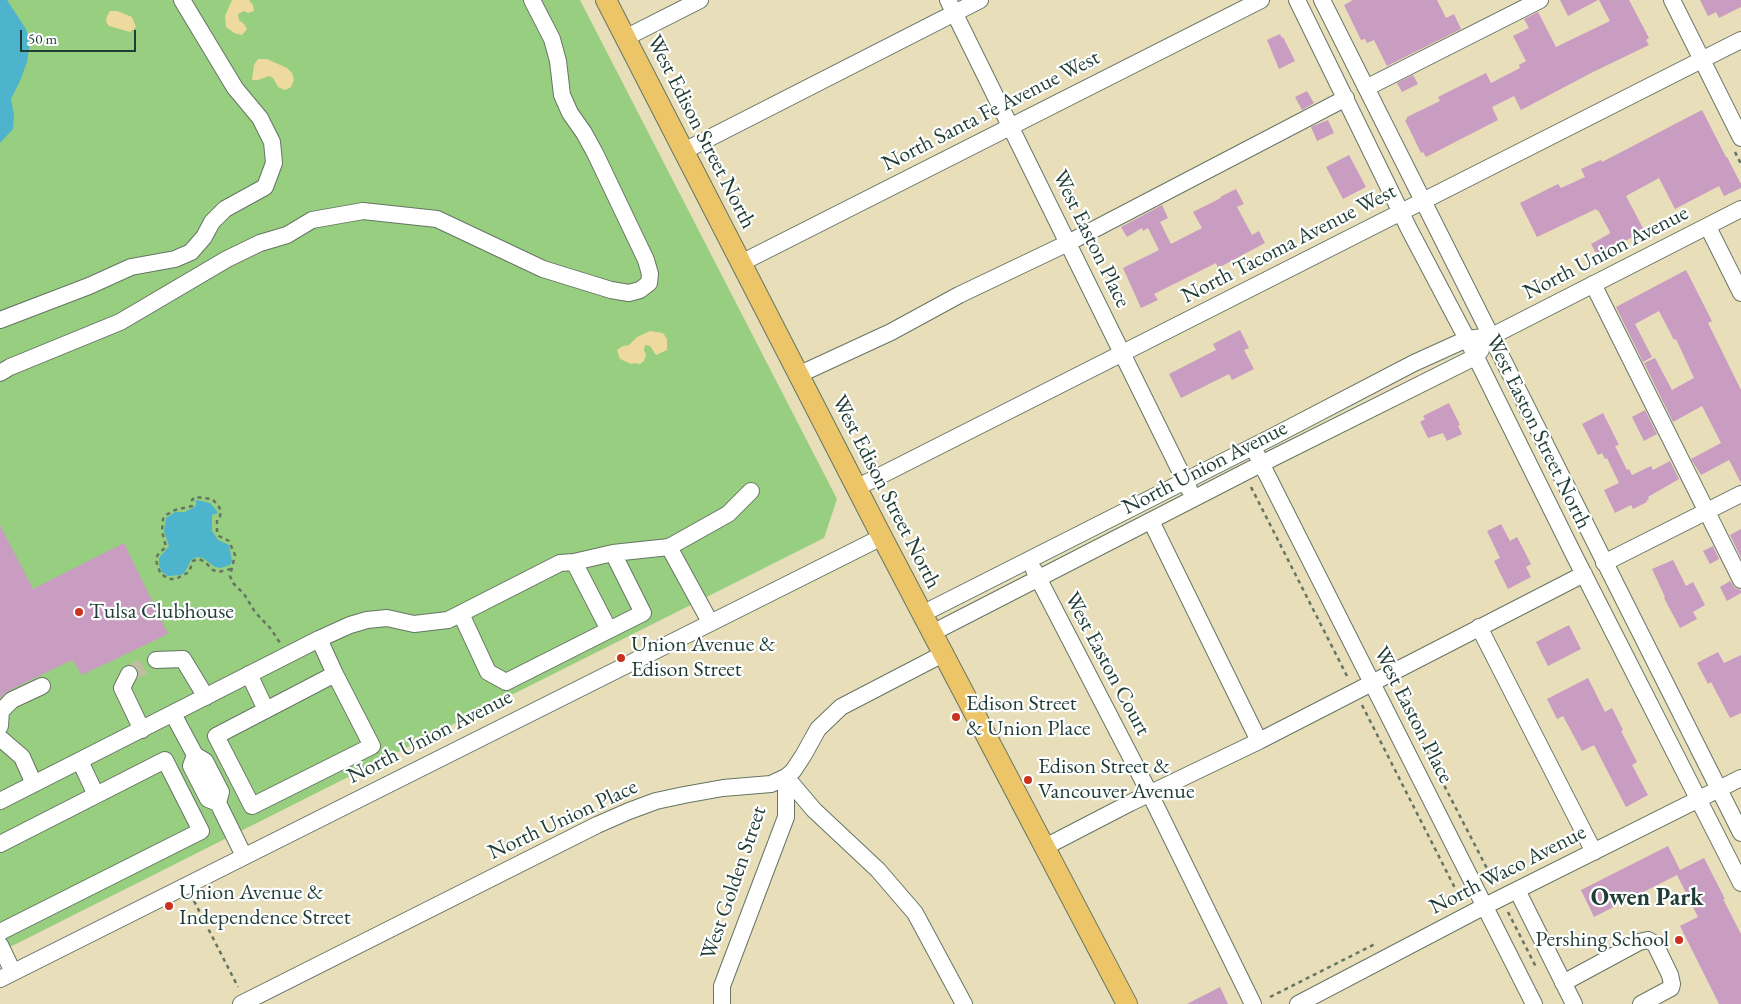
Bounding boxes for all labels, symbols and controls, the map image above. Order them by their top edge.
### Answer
scale bar [22,20,139,52]
text: 50 m [28,29,57,48]
street label: West Edison Street North [641,31,761,233]
street label: North Santa Fe Avenue West [878,45,1104,177]
street label: West Easton Place [1046,166,1136,312]
street label: North Tacoma Avenue West [1177,178,1401,310]
street label: North Union Avenue [1519,200,1693,306]
street label: West Easton Street North [1479,330,1597,534]
street label: West Edison Street North [826,391,946,593]
street label: North Union Avenue [1118,415,1292,521]
street label: West Easton Court [1058,588,1156,740]
place label: Tulsa Clubhouse [89,599,234,625]
marker: Tulsa Clubhouse [73,606,85,618]
place label: Union Avenue & Edison Street [631,632,775,684]
street label: West Easton Place [1367,642,1459,788]
marker: Union Avenue & Edison Street [615,652,627,664]
street label: North Union Avenue [343,684,517,790]
place label: Edison Street & Union Place [966,691,1090,742]
marker: Edison Street & Union Place [950,711,962,723]
place label: Edison Street & Vancouver Avenue [1038,754,1195,806]
street label: North Union Place [484,774,642,866]
marker: Edison Street & Vancouver Avenue [1022,774,1034,786]
street label: West Golden Street [695,803,773,963]
street label: North Waco Avenue [1425,819,1591,921]
place label: Union Avenue & Independence Street [179,880,351,931]
district label: Owen Park [1591,884,1703,912]
marker: Union Avenue & Independence Street [163,900,175,912]
place label: Pershing School [1535,927,1669,953]
marker: Pershing School [1673,934,1685,946]

